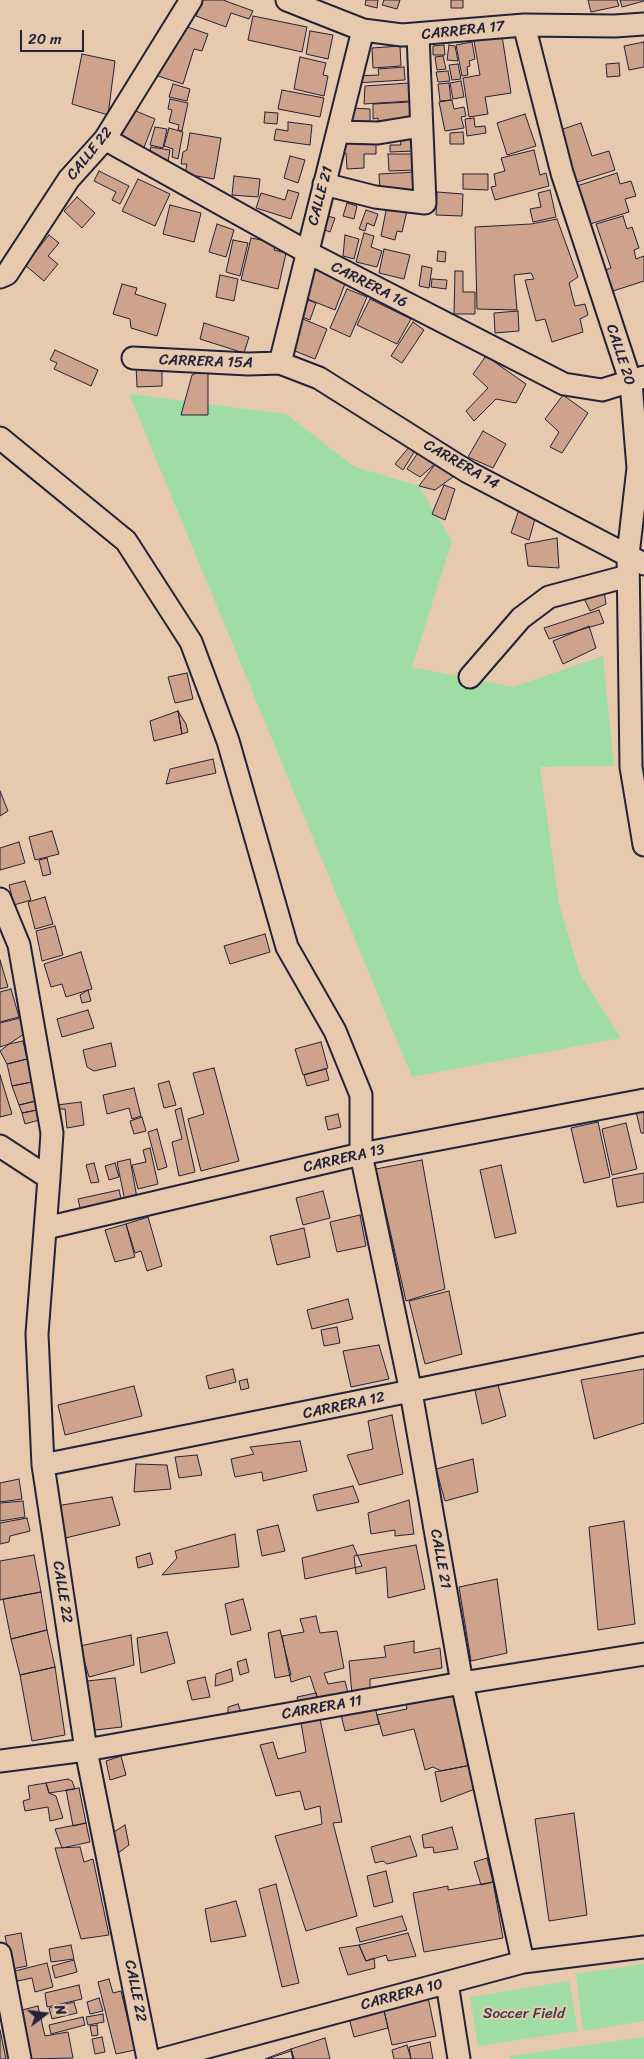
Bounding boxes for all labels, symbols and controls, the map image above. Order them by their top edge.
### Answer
street label: CARRERA 17 [421,18,505,44]
scale bar [22,20,86,52]
text: 20 m [28,26,62,52]
street label: CALLE 22 [63,124,117,184]
street label: CALLE 21 [304,165,338,227]
street label: CARRERA 16 [328,258,410,312]
street label: CALLE 20 [602,322,638,388]
street label: CARRERA 15A [159,351,253,373]
street label: CARRERA 14 [420,436,502,494]
street label: CARRERA 13 [302,1141,386,1177]
street label: CARRERA 12 [301,1389,387,1423]
street label: CALLE 21 [426,1528,454,1590]
street label: CALLE 22 [48,1560,76,1624]
street label: CARRERA 11 [280,1692,364,1724]
street label: CALLE 22 [120,1959,150,2023]
street label: CARRERA 10 [359,1975,445,2015]
north arrow [20,1989,70,2039]
text: N [47,2002,73,2018]
park label: Soccer Field [483,2005,565,2023]

